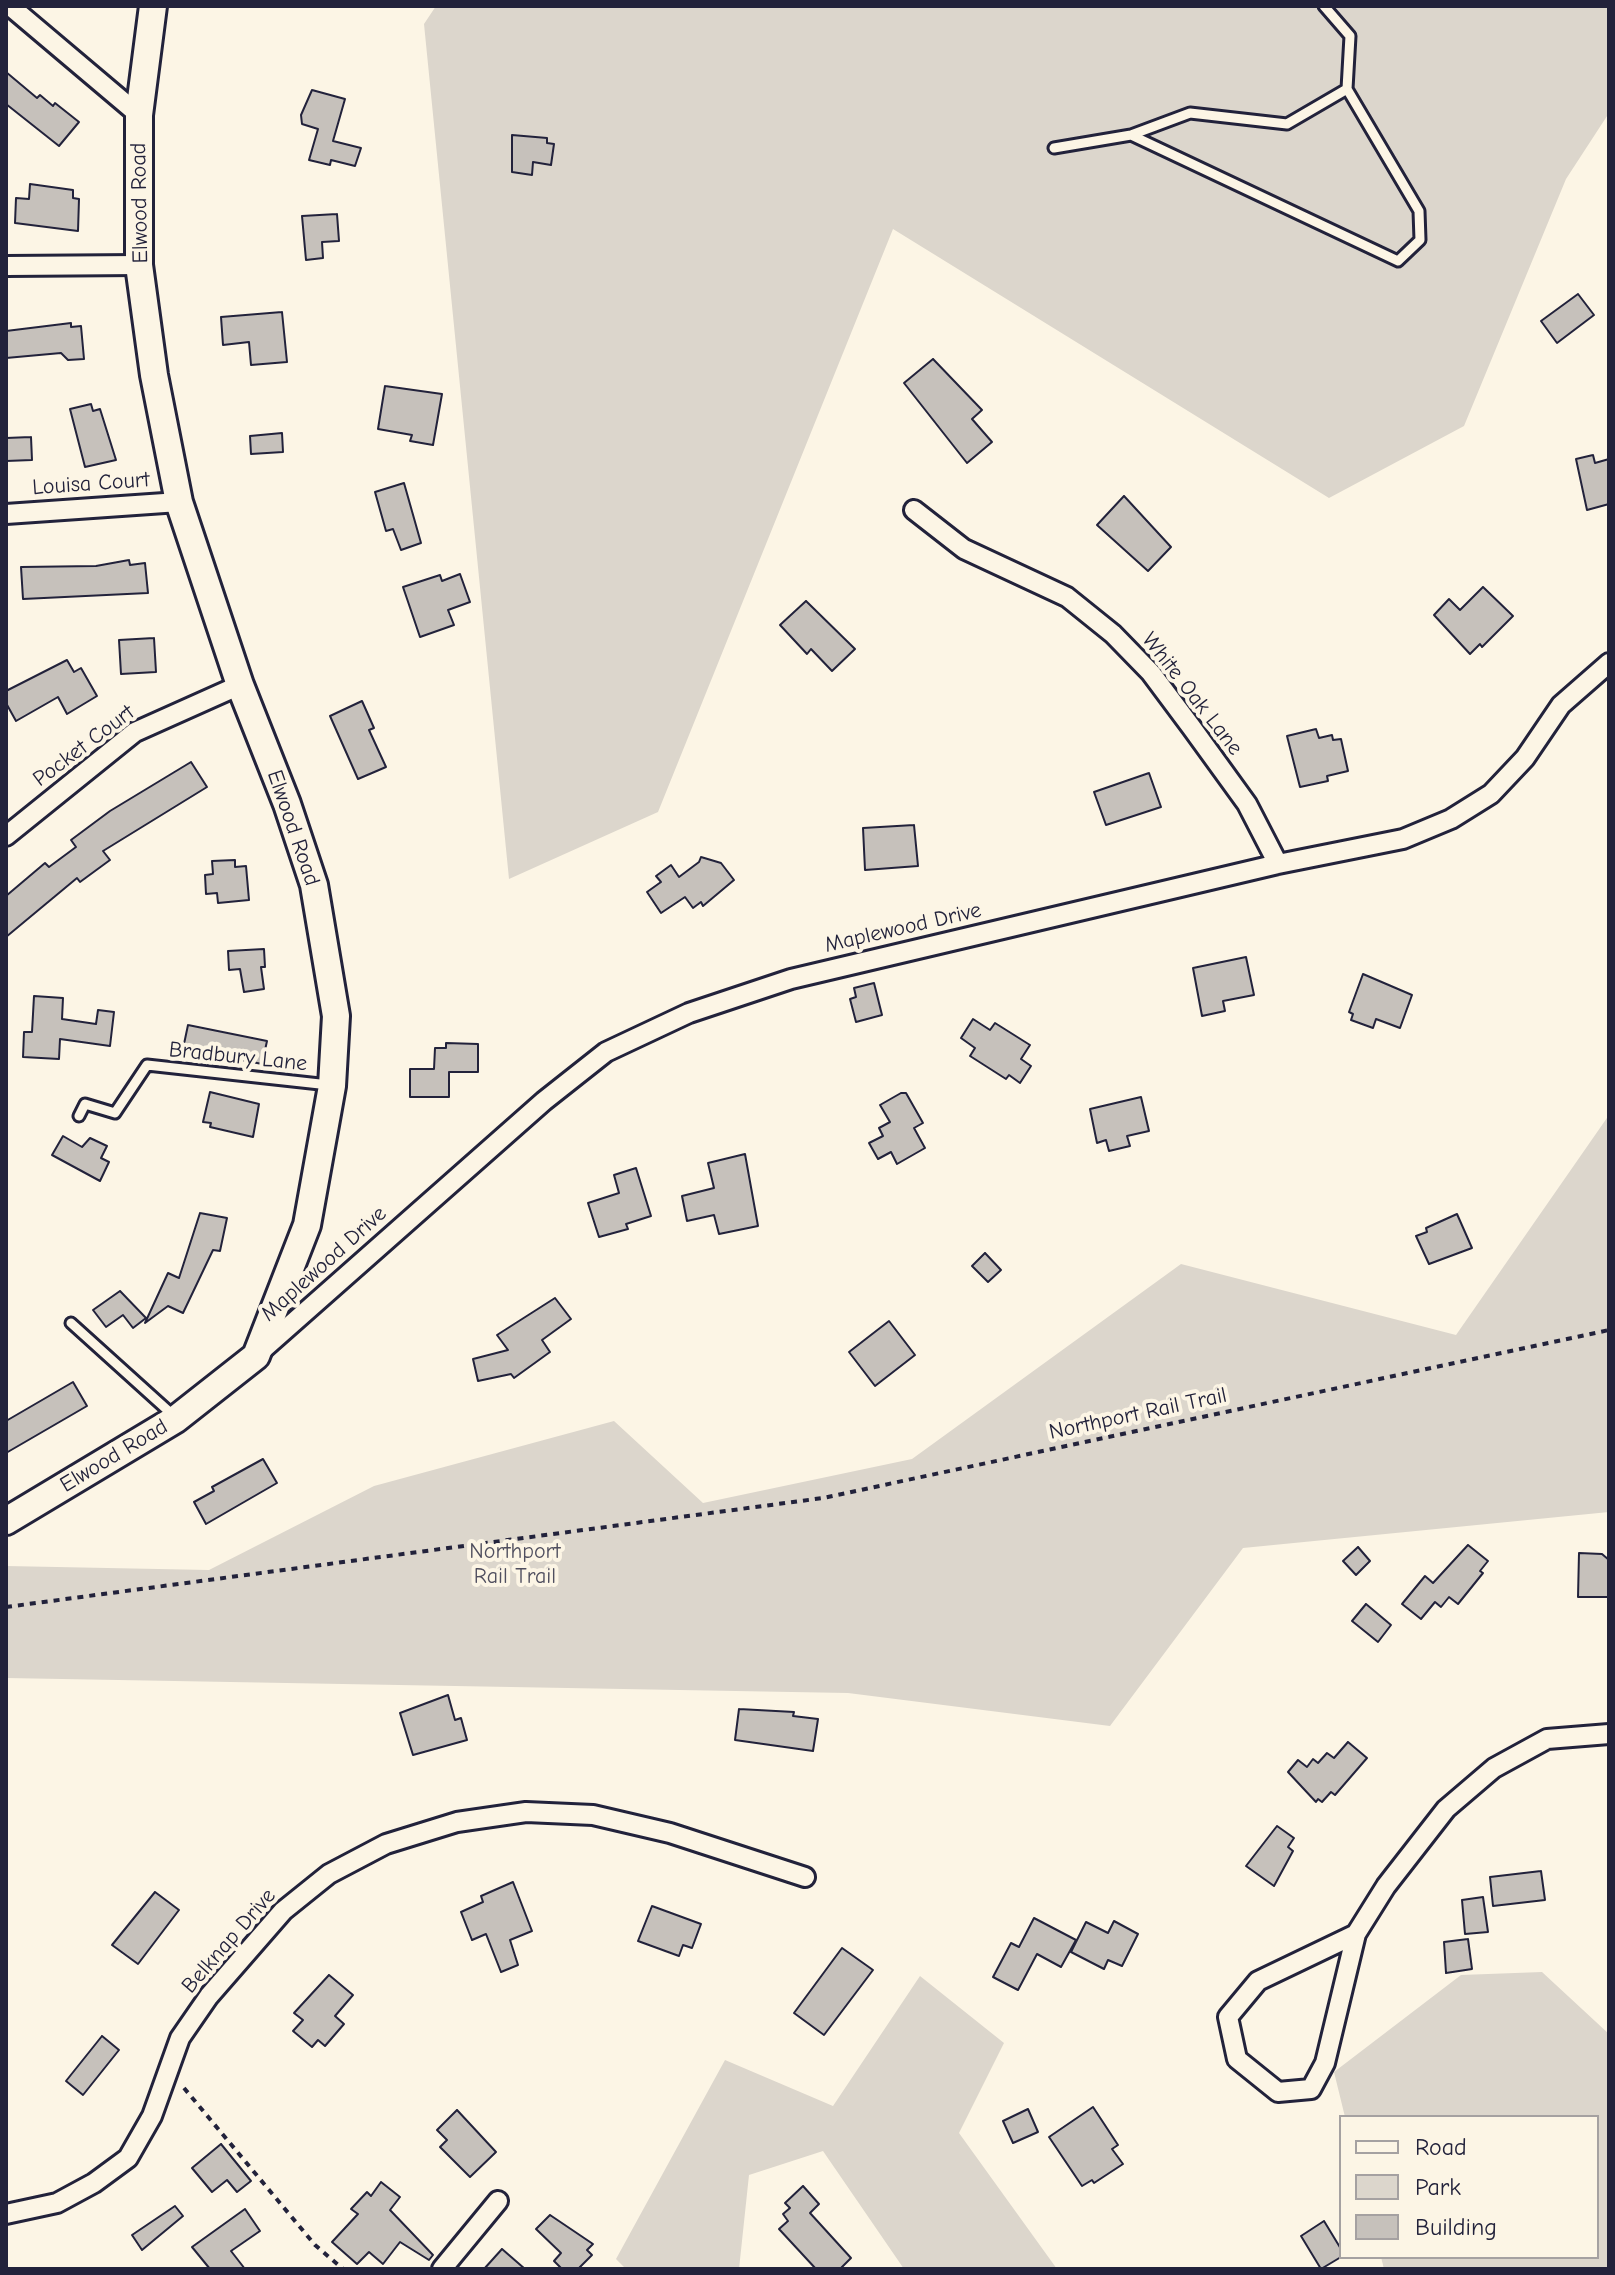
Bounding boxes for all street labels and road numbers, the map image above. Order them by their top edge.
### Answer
street label: Elwood Road [126,142,154,264]
street label: Louisa Court [31,467,151,501]
street label: White Oak Lane [1136,627,1248,761]
street label: Pocket Court [28,699,140,793]
street label: Elwood Road [261,767,325,889]
street label: Maplewood Drive [822,897,984,959]
street label: Bradbury Lane [167,1037,309,1077]
street label: Maplewood Drive [256,1201,392,1327]
street label: Northport Rail Trail [1047,1382,1229,1446]
street label: Elwood Road [56,1414,172,1498]
street label: Belknap Drive [176,1883,282,1999]

